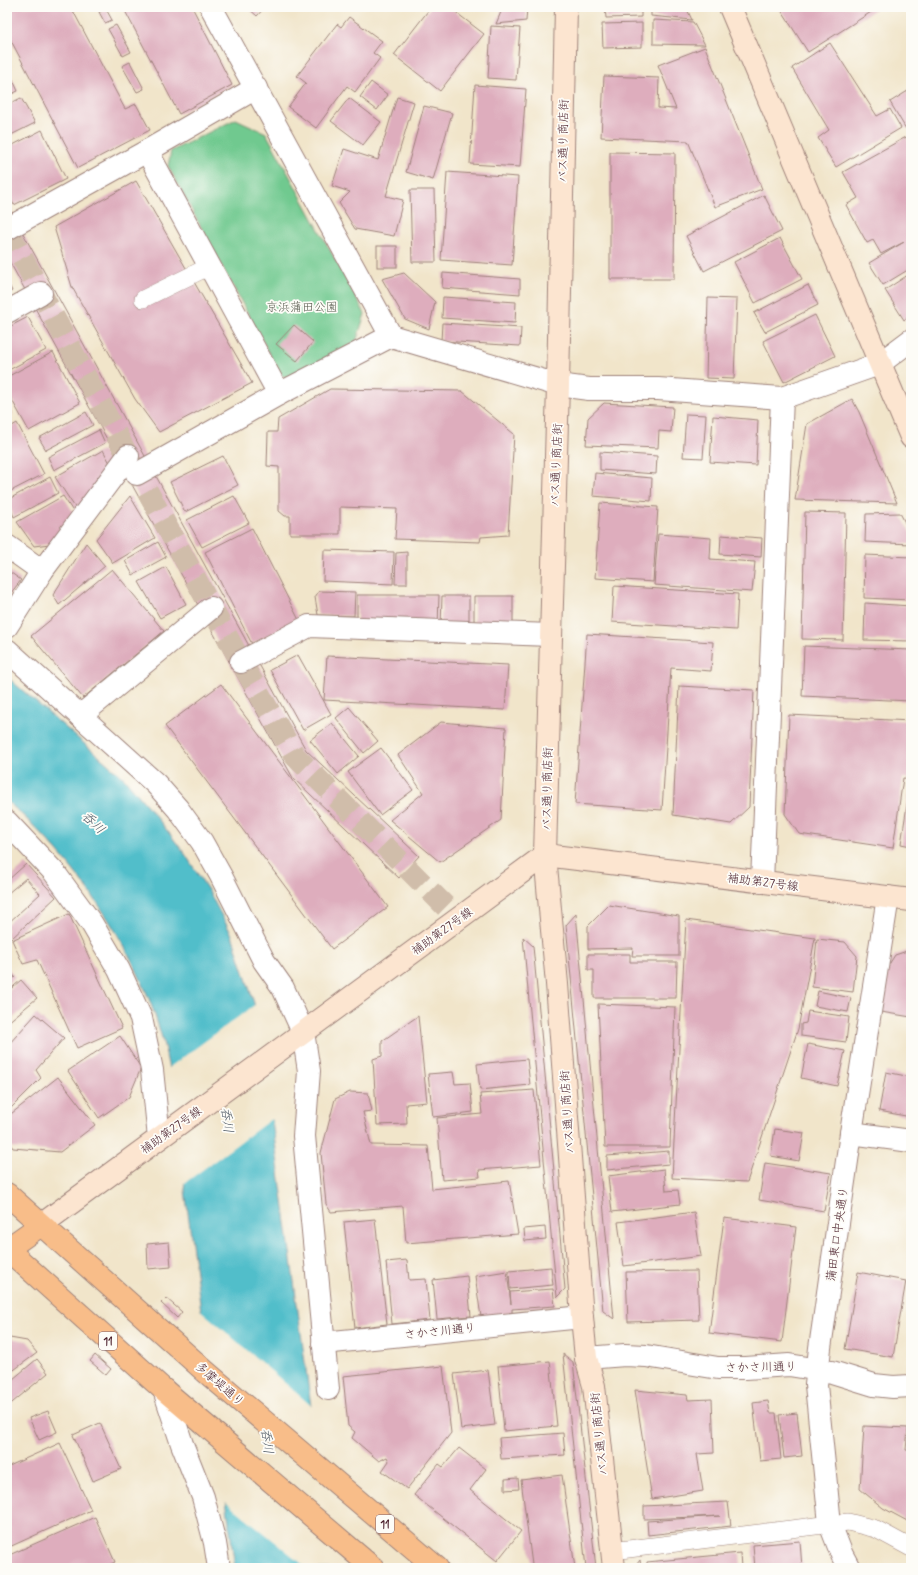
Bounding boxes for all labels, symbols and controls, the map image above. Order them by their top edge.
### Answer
street label: バス通り商店街 [555,99,573,183]
park label: 京浜蒲田公園 [266,300,338,316]
street label: バス通り商店街 [548,423,566,507]
street label: バス通り商店街 [539,747,557,831]
water label: 呑川 [78,808,108,838]
street label: 補助第27号線 [726,871,800,895]
street label: 補助第27号線 [409,904,476,959]
street label: バス通り商店街 [557,1069,579,1154]
street label: 補助第27号線 [138,1103,205,1158]
water label: 呑川 [216,1106,237,1134]
street label: 蒲田東口中央通り [823,1185,853,1283]
street label: さかさ川通り [403,1320,477,1344]
road number: 11 [99,1332,117,1350]
street label: 多摩堤通り [191,1359,247,1410]
street label: さかさ川通り [725,1359,797,1377]
street label: バス通り商店街 [588,1391,612,1477]
water label: 呑川 [256,1427,277,1455]
road number: 11 [376,1515,394,1533]

